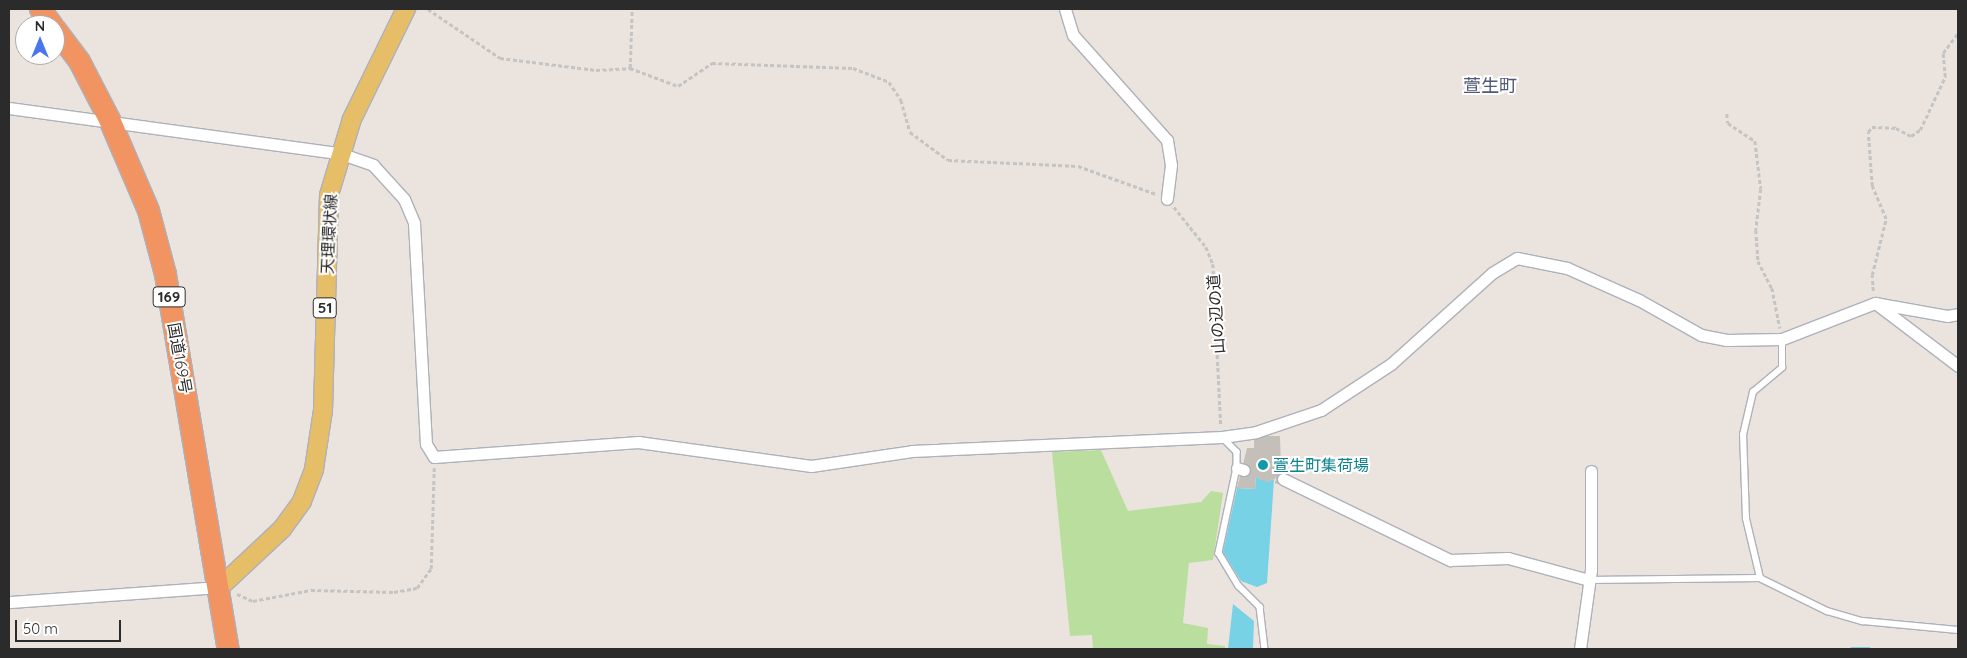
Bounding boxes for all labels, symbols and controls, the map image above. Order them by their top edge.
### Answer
north arrow [15,15,65,65]
text: N [35,17,45,35]
district label: 萱生町 [1463,75,1517,97]
street label: 天理環状線 [317,194,341,274]
street label: 山の辺の道 [1204,273,1228,355]
road number: 169 [152,284,186,310]
road number: 51 [312,296,338,320]
street label: 国道169号 [164,321,196,395]
place label: 萱生町集荷場 [1273,455,1369,475]
marker: 萱生町集荷場 [1257,459,1269,471]
scale bar [18,610,124,642]
text: 50 m [23,619,58,638]

